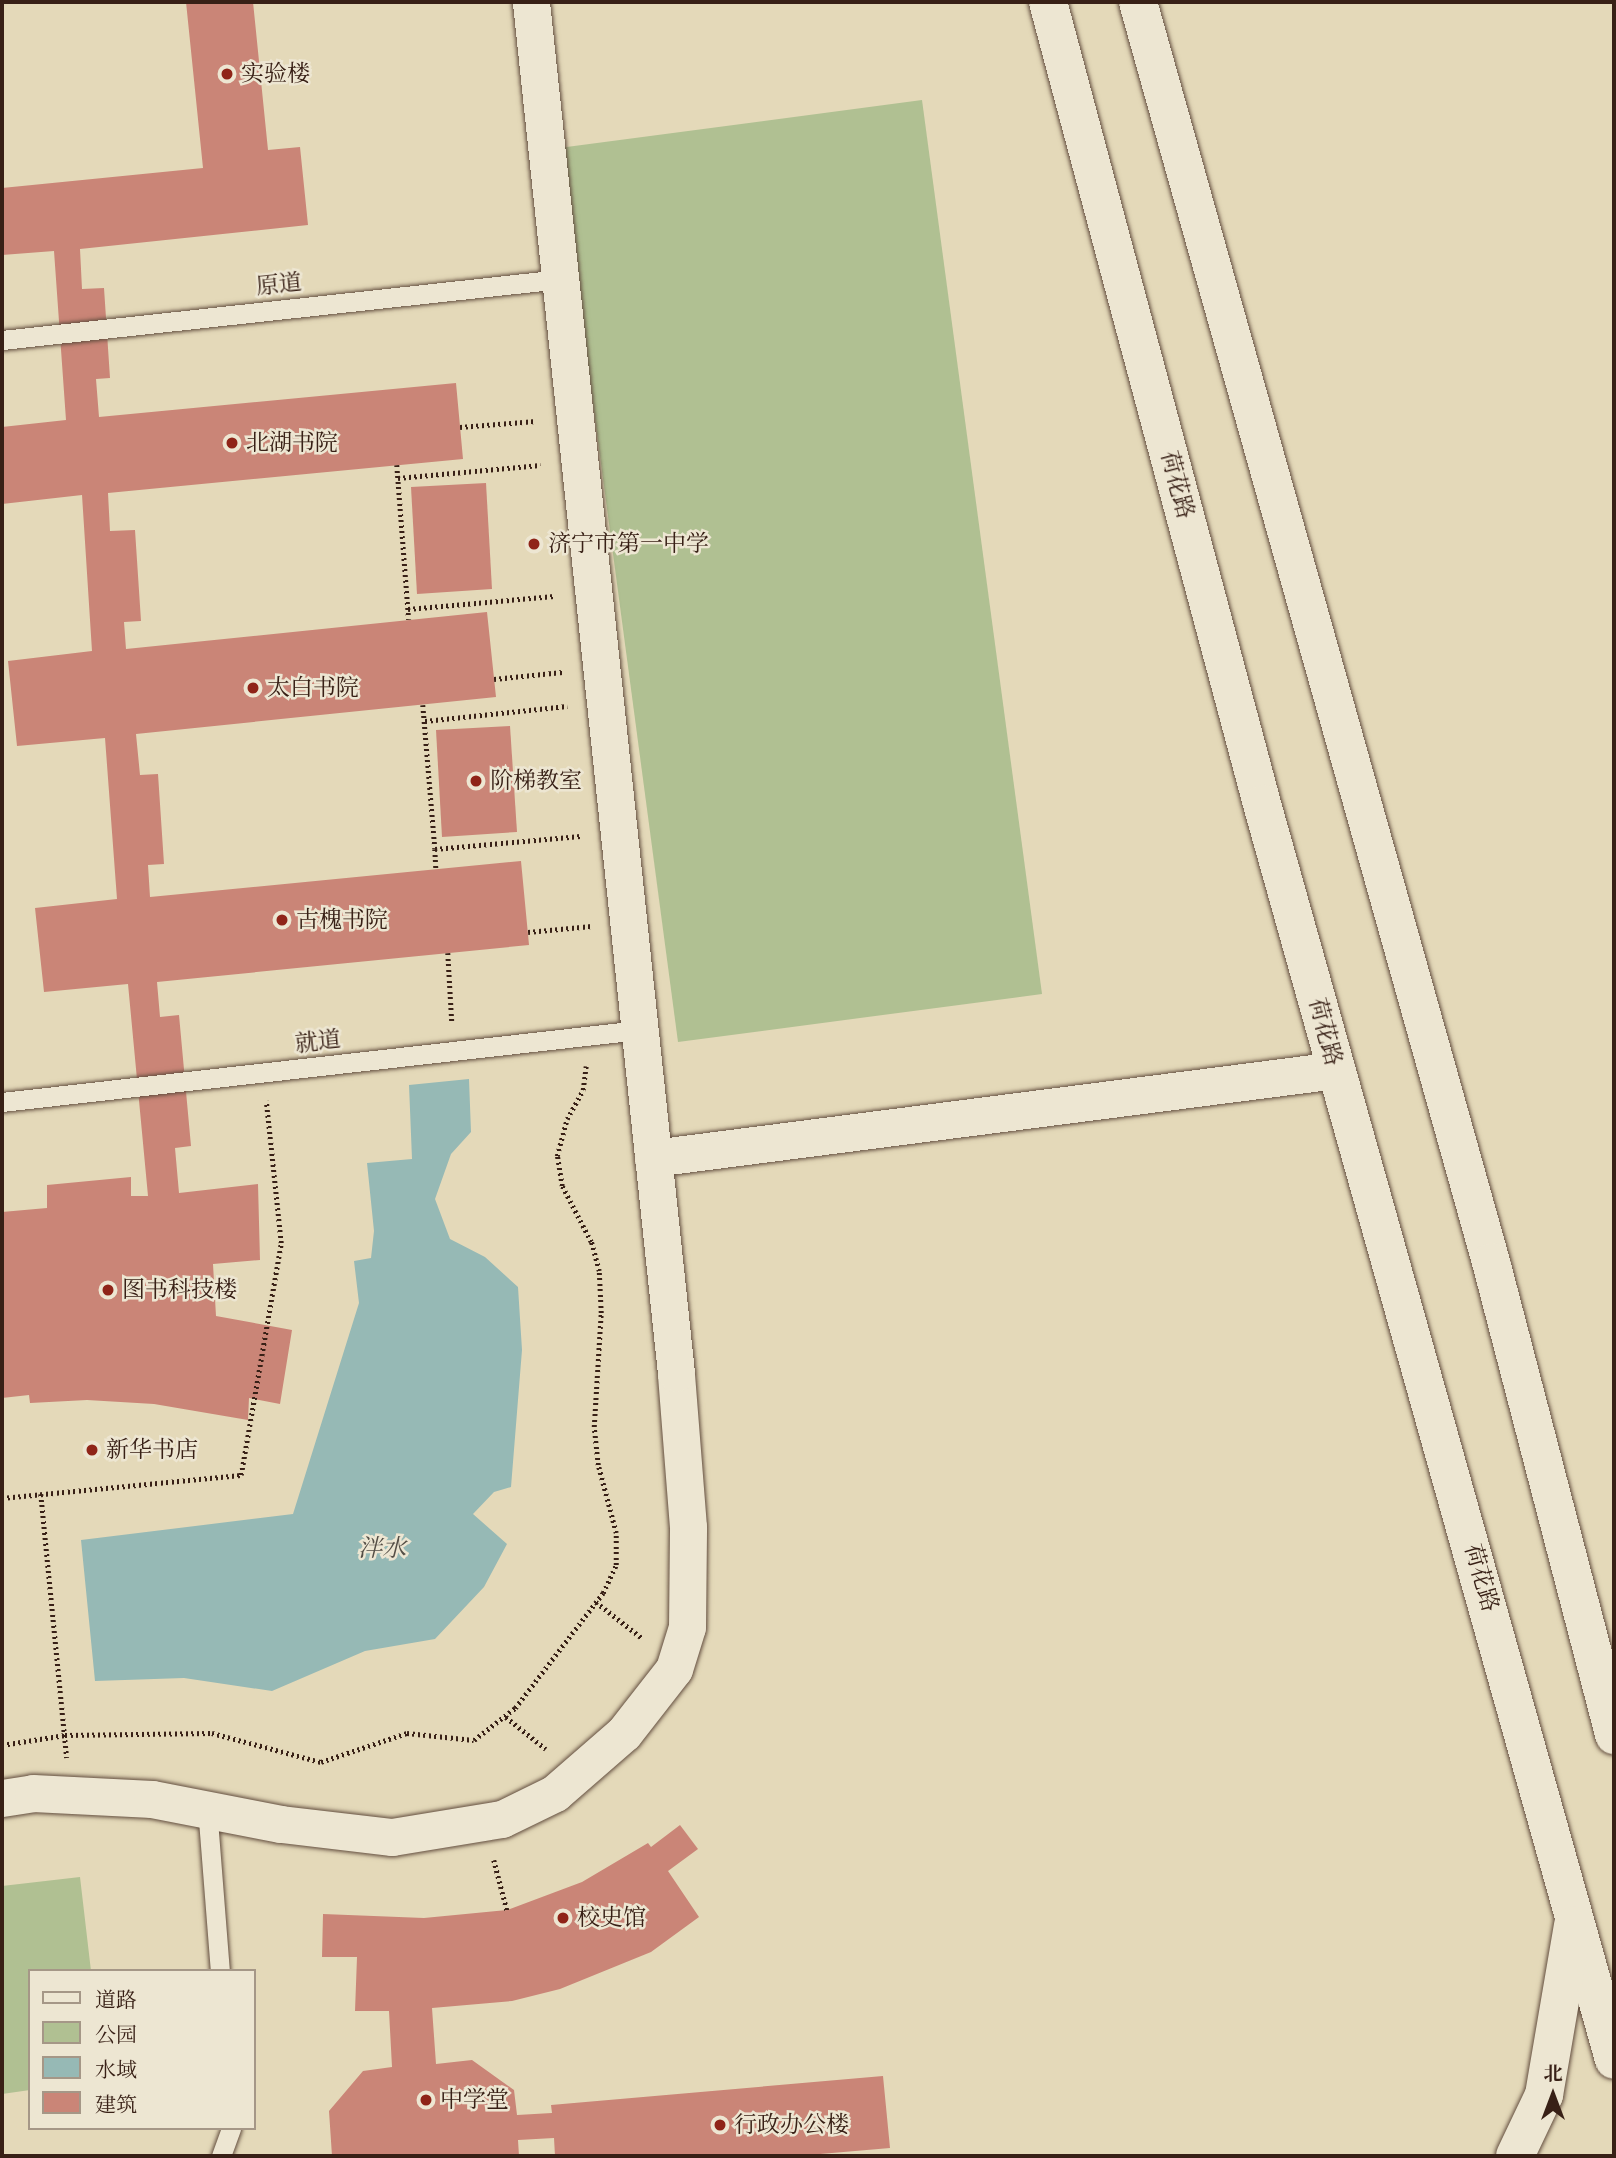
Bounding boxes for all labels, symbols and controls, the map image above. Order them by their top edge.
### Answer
place label: 实验楼 [241,60,310,88]
marker: 实验楼 [219,66,235,82]
street label: 原道 [255,269,303,301]
place label: 北湖书院 [246,429,338,457]
marker: 北湖书院 [224,435,240,451]
street label: 荷花路 [1155,448,1199,522]
place label: 济宁市第一中学 [548,530,709,558]
marker: 济宁市第一中学 [526,536,542,552]
place label: 太白书院 [267,674,359,702]
marker: 太白书院 [245,680,261,696]
place label: 阶梯教室 [490,767,582,795]
marker: 阶梯教室 [468,773,484,789]
place label: 古槐书院 [296,906,388,934]
marker: 古槐书院 [274,912,290,928]
street label: 荷花路 [1303,995,1347,1069]
street label: 就道 [294,1026,342,1058]
place label: 图书科技楼 [122,1276,237,1304]
marker: 图书科技楼 [100,1282,116,1298]
place label: 新华书店 [106,1436,198,1464]
marker: 新华书店 [84,1442,100,1458]
water label: 泮水 [358,1535,406,1563]
street label: 荷花路 [1458,1541,1504,1615]
place label: 校史馆 [577,1904,646,1932]
marker: 校史馆 [555,1910,571,1926]
legend [28,1969,256,2130]
text: 道路 [95,1988,137,2012]
text: 公园 [95,2023,137,2047]
text: 水域 [95,2058,137,2082]
north arrow [1518,2060,1588,2130]
text: 北 [1543,2063,1563,2085]
place label: 中学堂 [440,2086,509,2114]
marker: 中学堂 [418,2092,434,2108]
text: 建筑 [95,2093,137,2117]
place label: 行政办公楼 [734,2111,849,2139]
marker: 行政办公楼 [712,2117,728,2133]

